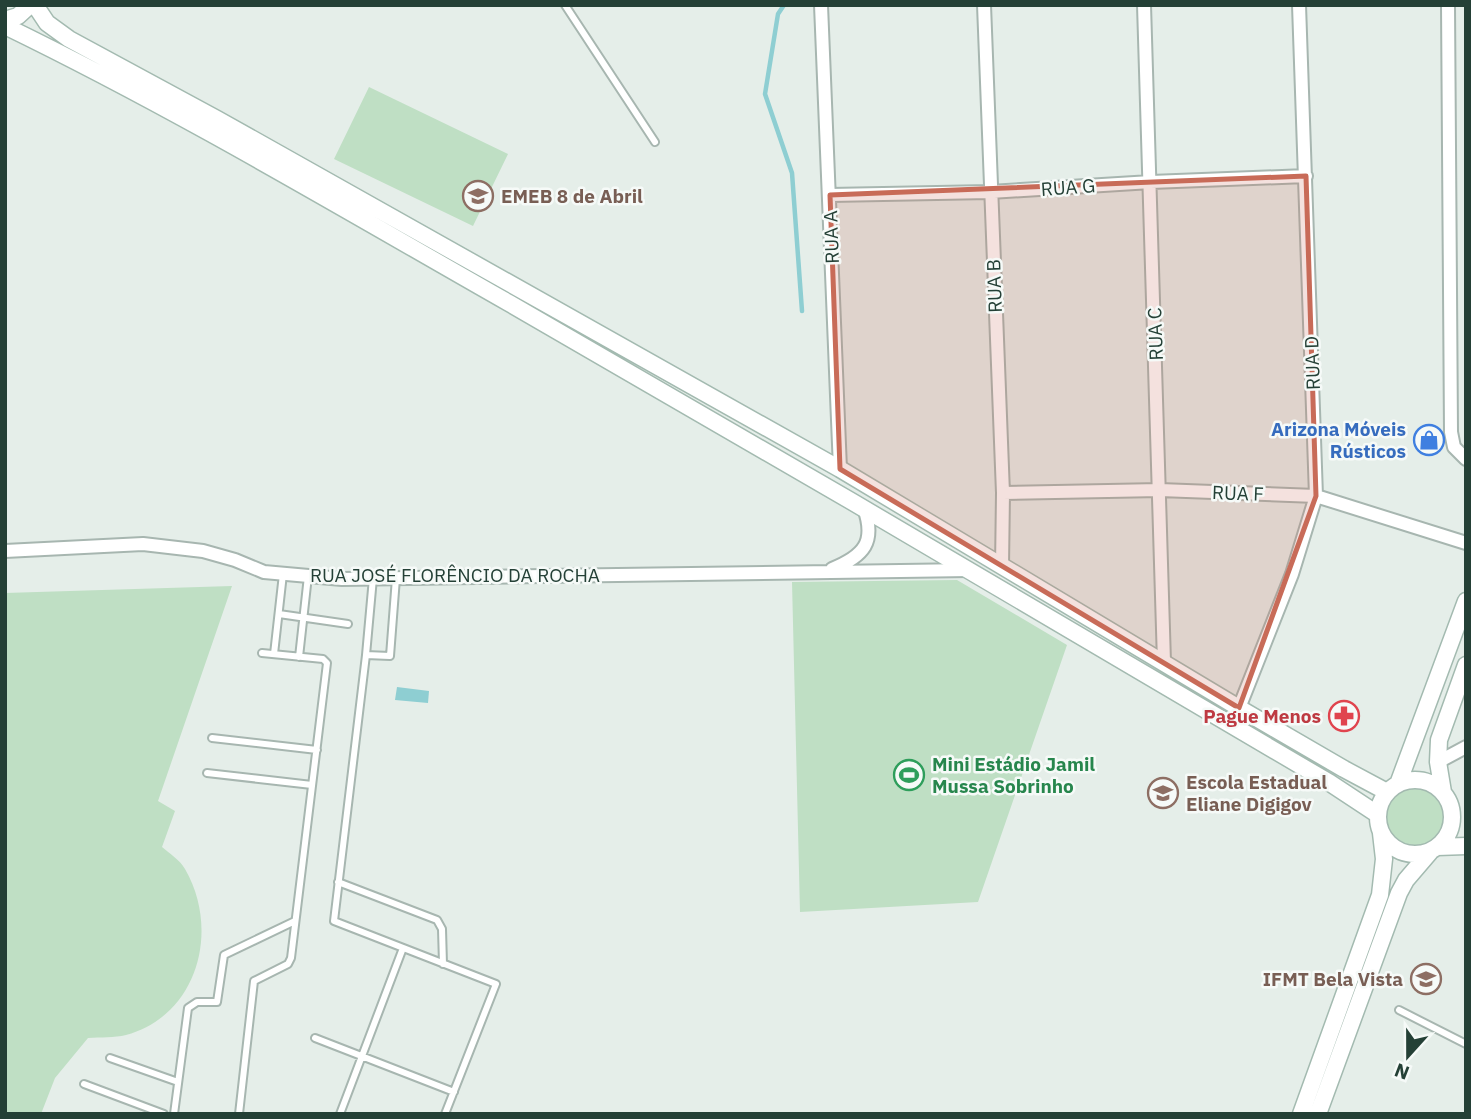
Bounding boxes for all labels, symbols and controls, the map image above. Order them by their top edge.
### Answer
street label: RUA G [1040,173,1096,201]
school or university icon: EMEB 8 de Abril [461,179,495,213]
place label: EMEB 8 de Abril [501,184,643,208]
street label: RUA A [818,210,844,264]
street label: RUA B [981,259,1007,313]
street label: RUA C [1142,307,1168,361]
street label: RUA D [1299,336,1325,390]
place label: Arizona Móveis Rústicos [1271,417,1406,463]
shop icon: Arizona Móveis Rústicos [1412,423,1446,457]
street label: RUA F [1212,480,1264,506]
street label: RUA JOSÉ FLORÊNCIO DA ROCHA [310,563,600,587]
pharmacy icon: Pague Menos [1327,699,1361,733]
place label: Pague Menos [1203,704,1321,728]
place label: Mini Estádio Jamil Mussa Sobrinho [932,752,1095,798]
sports icon: Mini Estádio Jamil Mussa Sobrinho [892,758,926,792]
place label: Escola Estadual Eliane Digigov [1186,770,1327,816]
school or university icon: Escola Estadual Eliane Digigov [1146,776,1180,810]
school or university icon: IFMT Bela Vista [1409,962,1443,996]
place label: IFMT Bela Vista [1263,967,1403,991]
north arrow [1373,1021,1443,1091]
text: N [1391,1058,1413,1086]

